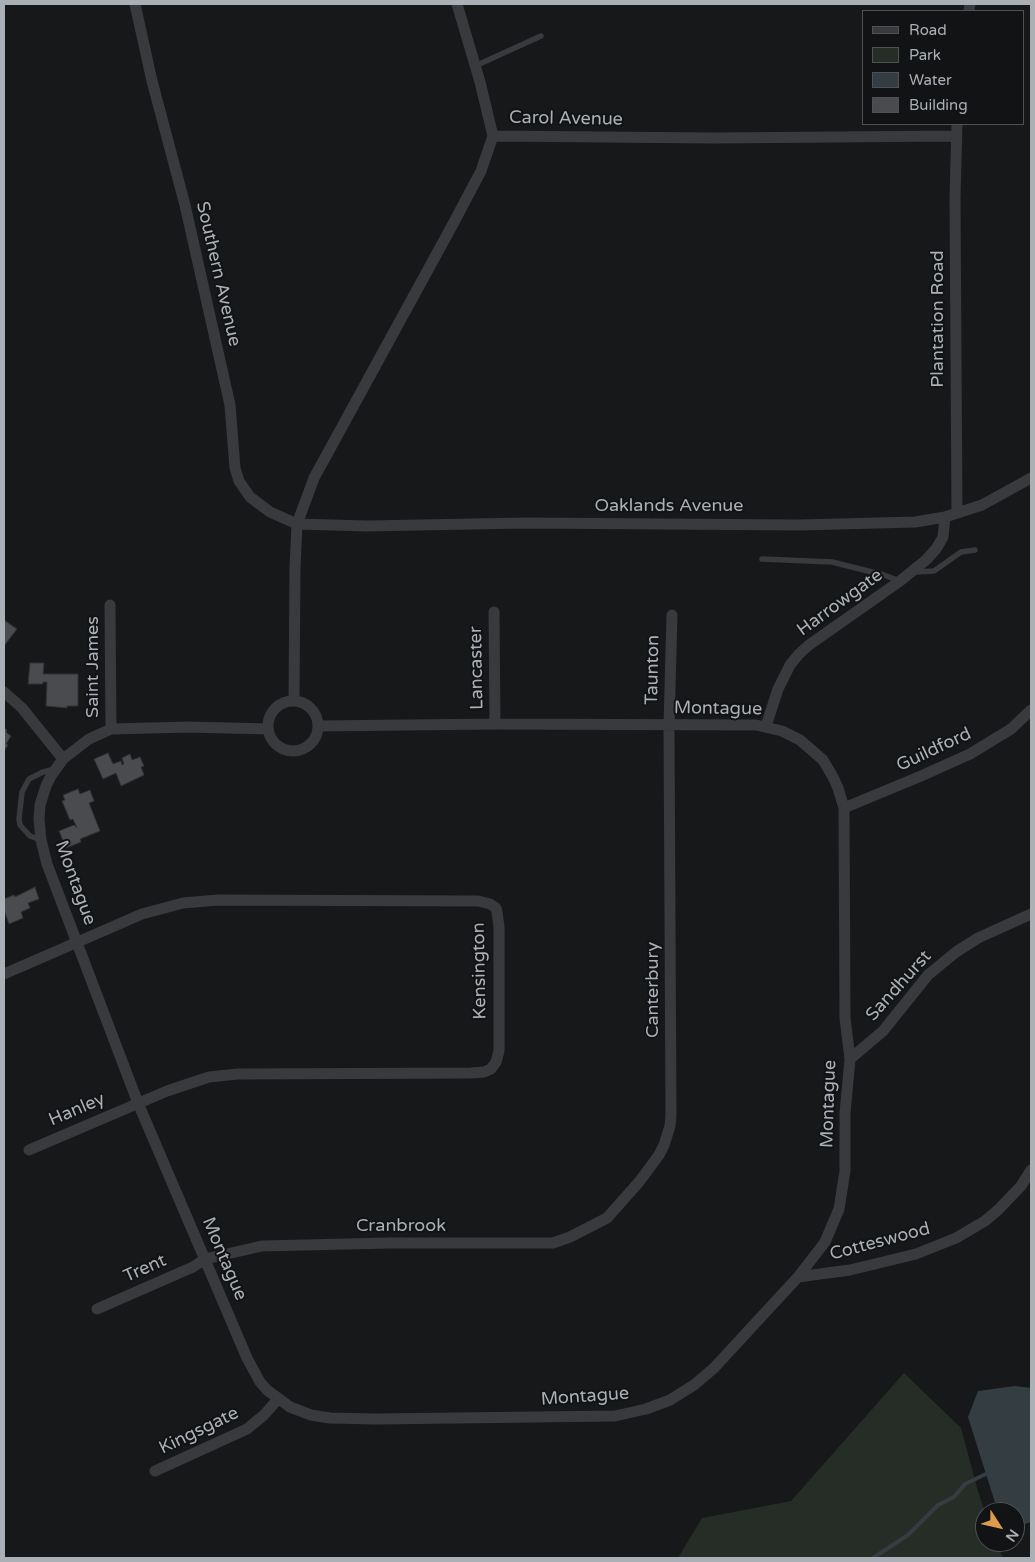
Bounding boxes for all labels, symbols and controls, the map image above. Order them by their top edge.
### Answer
legend [862,10,1025,125]
text: Road [909,21,947,39]
text: Park [909,46,941,64]
text: Water [909,71,952,89]
text: Building [909,96,968,114]
street label: Carol Avenue [509,107,623,131]
street label: Southern Avenue [191,199,245,349]
street label: Plantation Road [927,250,949,388]
street label: Oaklands Avenue [594,495,744,517]
street label: Harrowgate [793,565,887,641]
street label: Saint James [82,616,104,718]
street label: Lancaster [465,626,489,710]
street label: Taunton [642,635,664,705]
street label: Montague [674,697,762,721]
street label: Guildford [893,723,975,777]
street label: Montague [50,838,100,928]
street label: Kensington [468,922,492,1020]
street label: Canterbury [642,942,664,1038]
street label: Sandhurst [862,946,936,1026]
street label: Montague [817,1059,841,1149]
street label: Hanley [46,1089,108,1131]
street label: Montague [197,1214,251,1304]
street label: Cranbrook [356,1215,446,1237]
street label: Cotteswood [828,1218,932,1266]
street label: Trent [120,1250,170,1288]
street label: Montague [540,1383,630,1411]
street label: Kingsgate [156,1403,242,1459]
north arrow [975,1502,1025,1552]
text: N [1002,1526,1022,1545]

